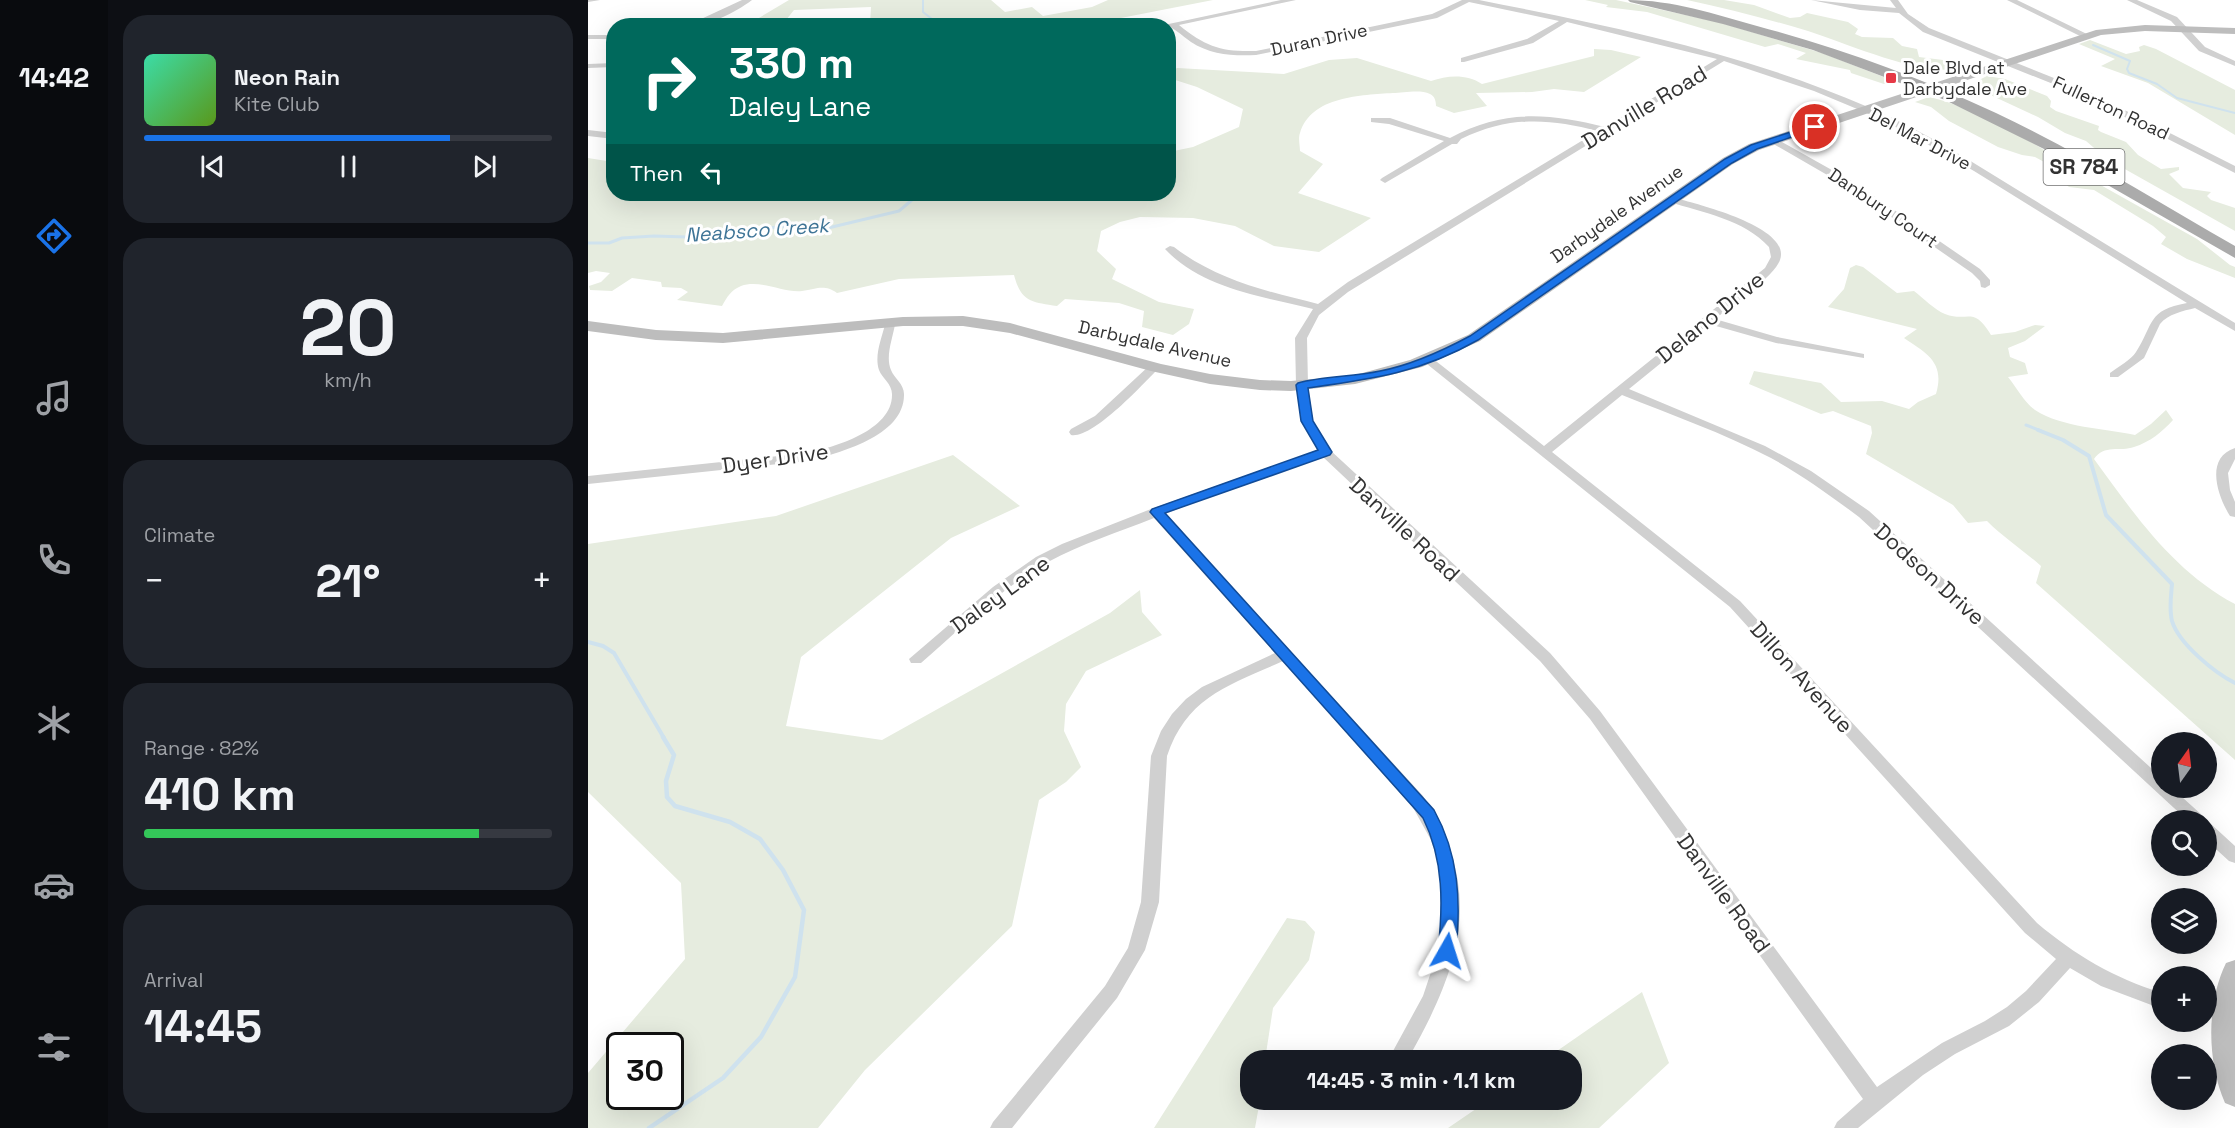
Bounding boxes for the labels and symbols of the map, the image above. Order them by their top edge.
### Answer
street label: Duran Drive [1268,18,1369,61]
place label: Dale Blvd at Darbydale Ave [1903,56,2027,100]
street label: Danville Road [1576,59,1712,155]
marker: Dale Blvd at Darbydale Ave [1884,71,1898,85]
street label: Fullerton Road [2049,71,2173,145]
pin [1789,101,1840,152]
street label: Del Mar Drive [1865,102,1975,175]
road number: SR 784 [2044,149,2125,185]
street label: Darbydale Avenue [1546,159,1687,268]
street label: Danbury Court [1824,163,1942,253]
water label: Neabsco Creek [684,212,832,248]
street label: Delano Drive [1650,265,1770,369]
street label: Darbydale Avenue [1076,315,1234,372]
street label: Dyer Drive [720,437,830,479]
street label: Danville Road [1344,471,1466,587]
street label: Dodson Drive [1869,517,1991,631]
street label: Daley Lane [945,549,1055,639]
street label: Dillon Avenue [1744,615,1860,739]
north arrow [2151,732,2217,798]
street label: Danville Road [1671,828,1777,958]
position arrow [1415,919,1479,983]
speed limit sign: 30 [606,1032,684,1110]

